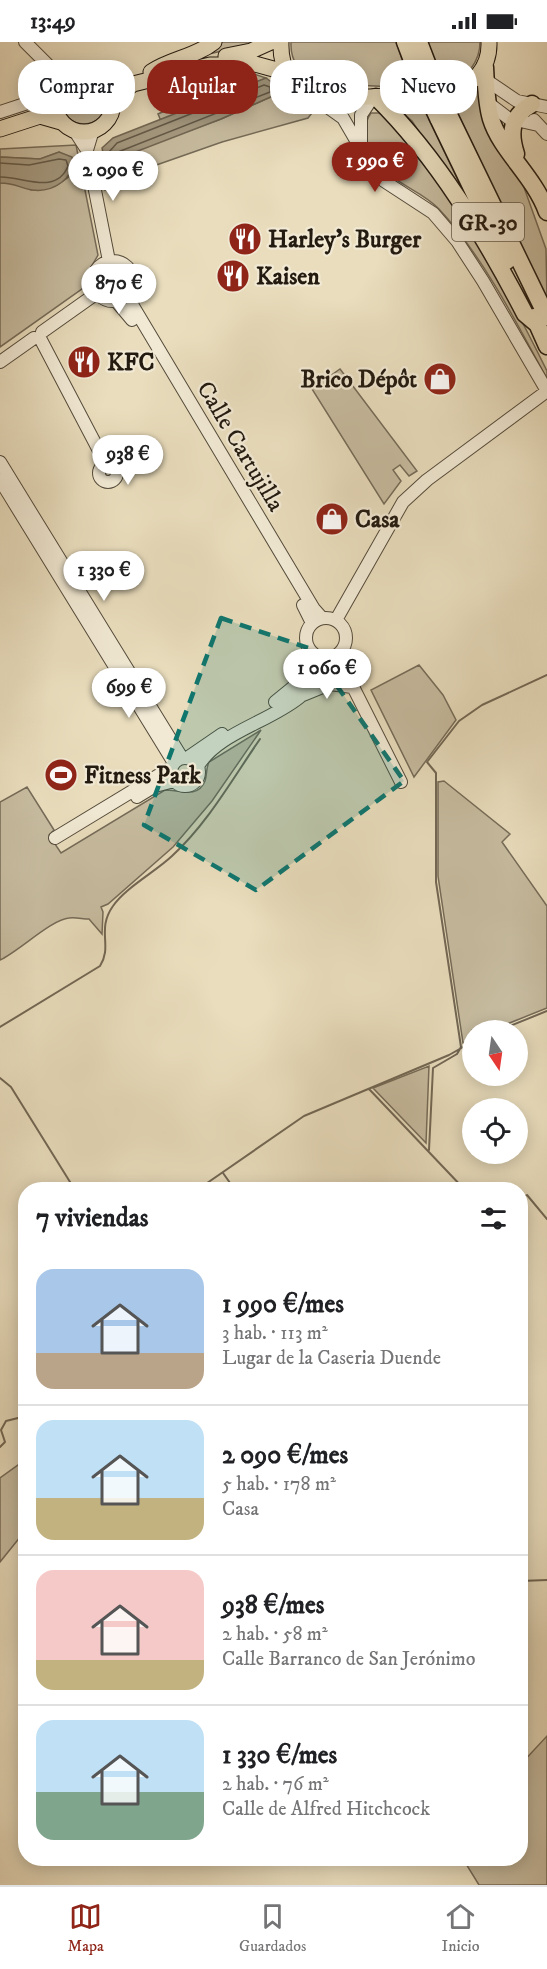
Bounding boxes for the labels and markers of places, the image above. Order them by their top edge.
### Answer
pin: 1 990 € [320,142,430,193]
pin: 2 090 € [58,151,168,202]
restaurant icon: Harley's Burger [227,221,263,257]
place label: Harley's Burger [268,225,422,255]
restaurant icon: Kaisen [215,258,251,294]
place label: Kaisen [256,262,320,292]
pin: 870 € [77,264,161,315]
restaurant icon: KFC [66,344,102,380]
place label: KFC [107,348,155,378]
shop icon: Brico Dépôt [422,361,458,397]
place label: Brico Dépôt [300,365,417,395]
pin: 938 € [86,435,170,486]
shop icon: Casa [314,501,350,537]
place label: Casa [355,505,400,535]
pin: 1 330 € [49,551,159,602]
pin: 1 060 € [272,649,382,700]
pin: 699 € [87,668,171,719]
sports icon: Fitness Park [43,757,79,793]
place label: Fitness Park [84,761,202,791]

